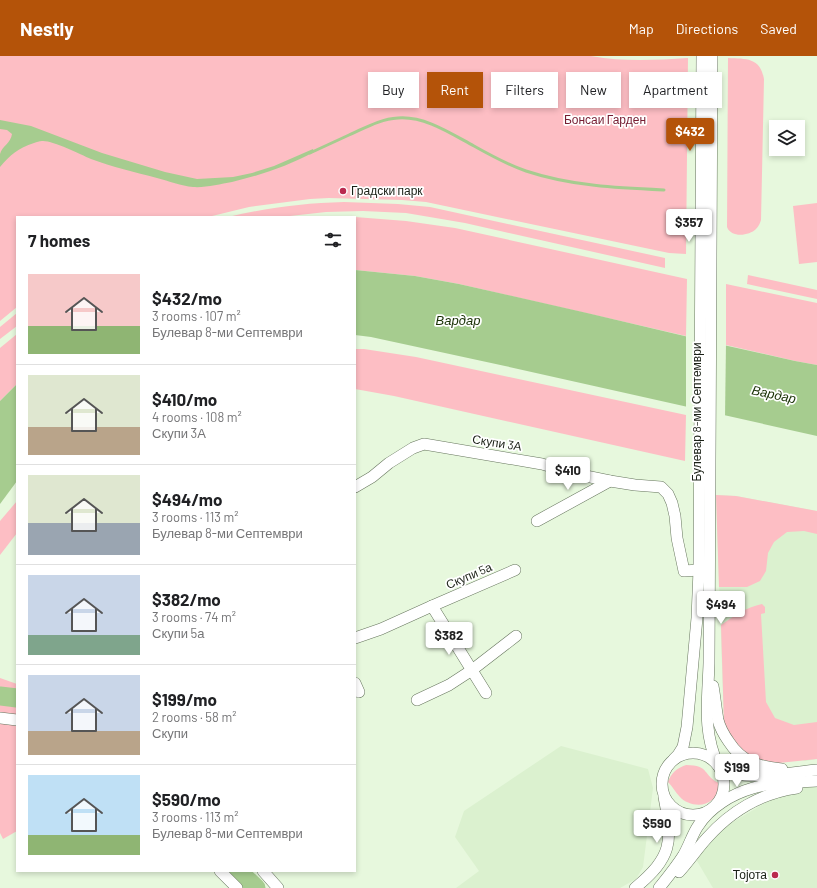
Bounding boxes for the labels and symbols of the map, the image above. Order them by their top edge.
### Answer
park label: Бонсаи Гарден [564,112,646,127]
pin: $432 [666,118,714,152]
place label: Градски парк [351,183,423,198]
marker: Градски парк [338,186,348,196]
pin: $357 [665,209,713,243]
water label: Вардар [436,312,480,328]
street label: Булевар 8-ми Септември [689,342,704,482]
water label: Вардар [750,382,798,406]
street label: Скупи 3А [471,431,523,454]
pin: $410 [544,457,592,491]
street label: Скупи 5а [444,559,494,592]
pin: $494 [697,591,745,625]
pin: $382 [425,622,473,656]
pin: $199 [713,754,761,788]
pin: $590 [633,810,681,844]
place label: Тојота [733,867,767,882]
marker: Тојота [770,870,780,880]

